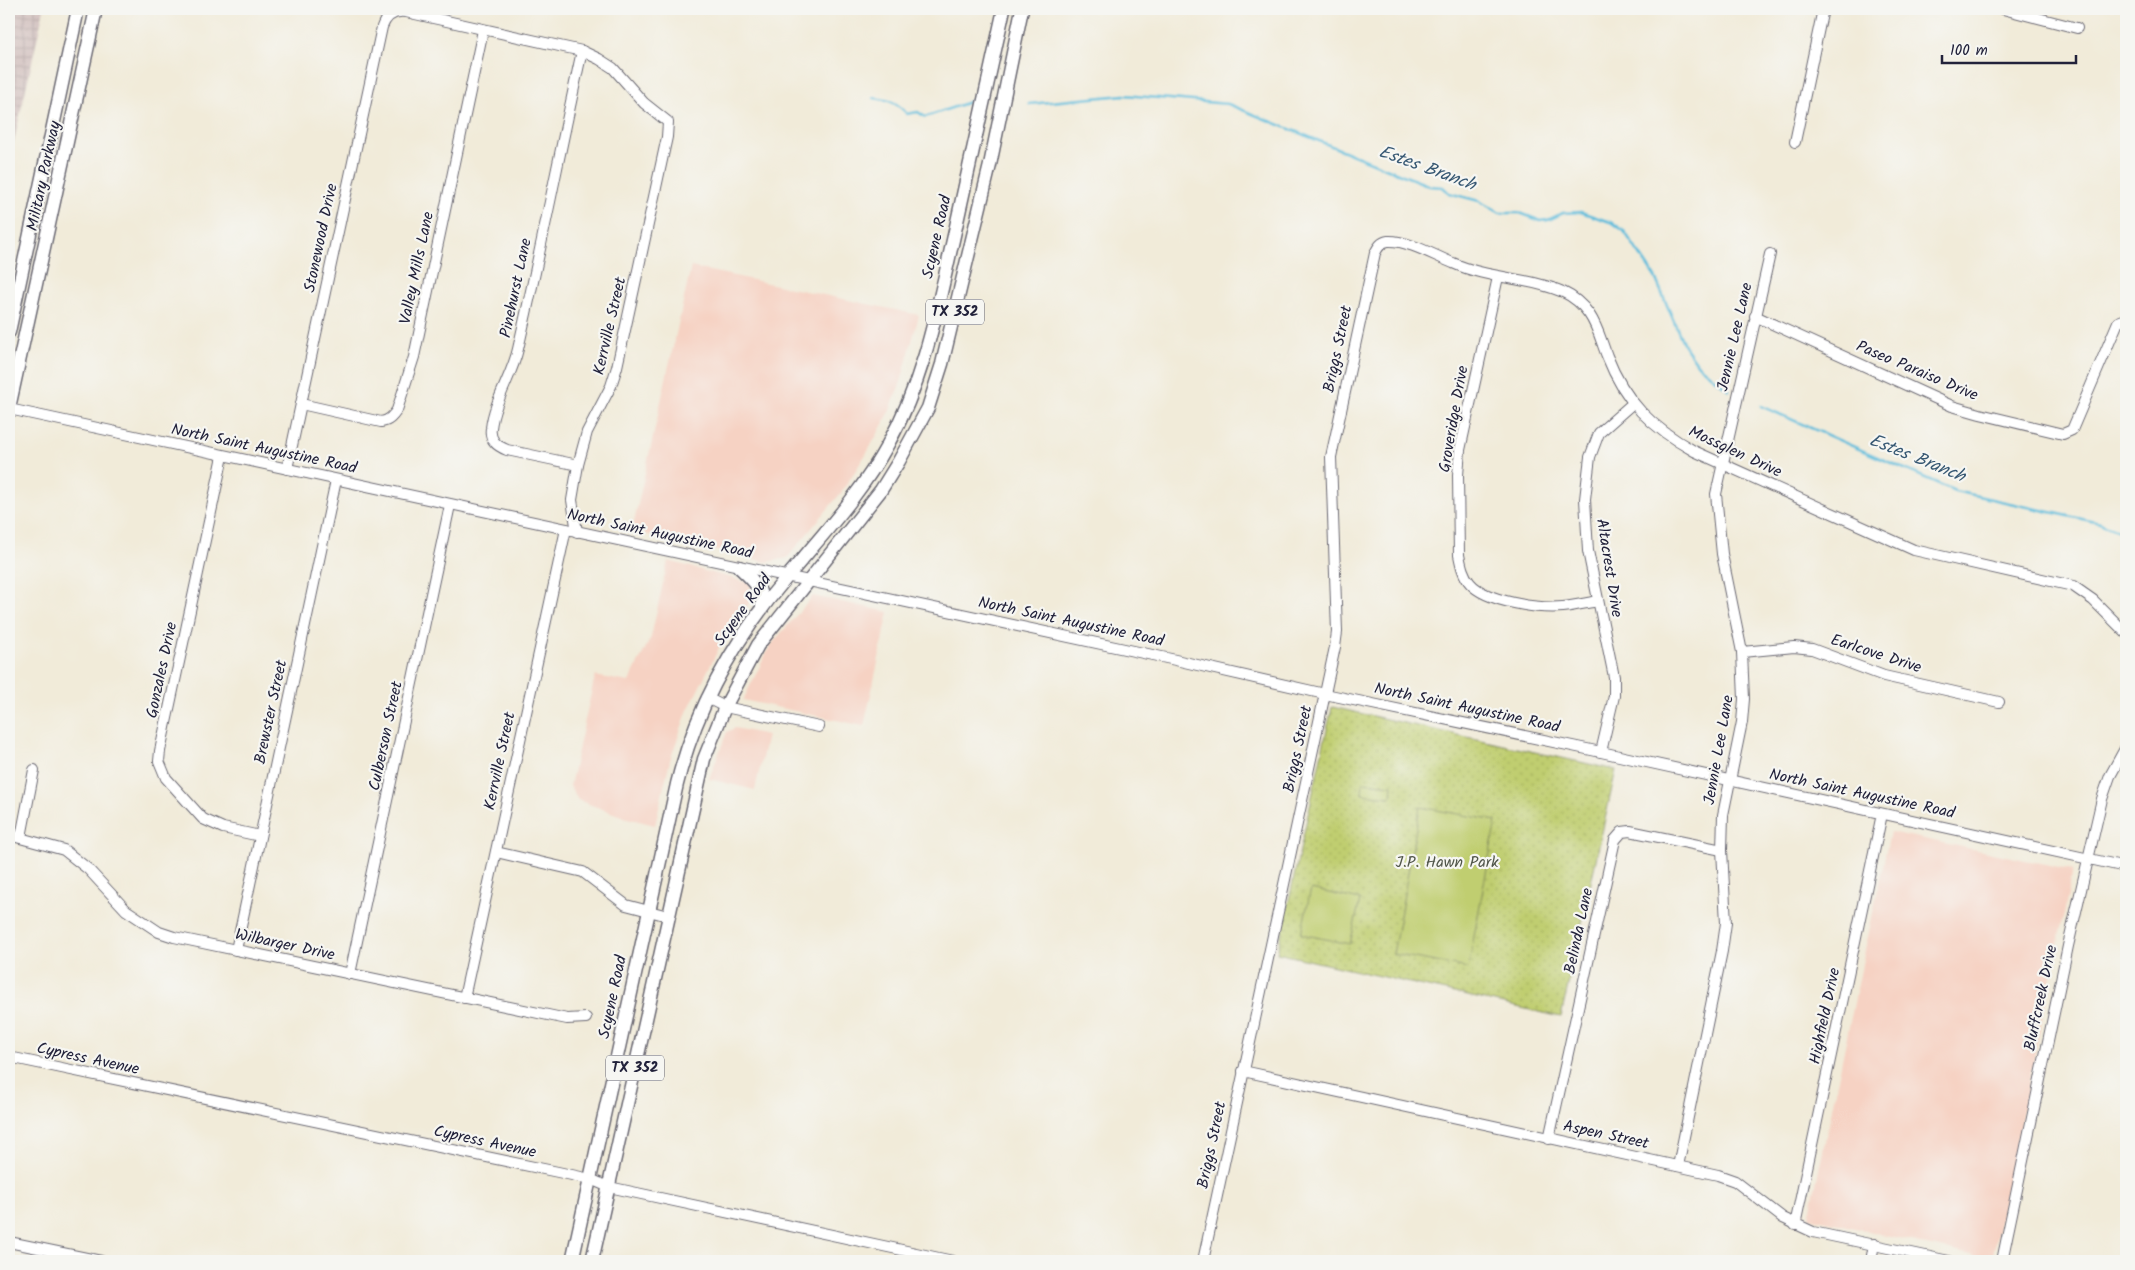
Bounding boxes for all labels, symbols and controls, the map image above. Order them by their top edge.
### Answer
scale bar [1942,32,2076,64]
text: 100 m [1950,39,1988,63]
street label: Military Parkway [20,118,68,233]
water label: Estes Branch [1374,138,1481,200]
street label: Stonewood Drive [297,181,345,295]
street label: Scyene Road [915,192,959,281]
street label: Valley Mills Lane [393,209,441,327]
street label: Pinehurst Lane [493,236,539,340]
street label: Kerrville Street [587,274,634,377]
street label: Jennie Lee Lane [1710,280,1760,394]
road number: TX 352 [926,300,984,324]
street label: Briggs Street [1317,302,1360,395]
street label: Paseo Paraiso Drive [1852,334,1982,408]
street label: Groveridge Drive [1432,364,1476,474]
street label: North Saint Augustine Road [169,417,360,481]
street label: Mossglen Drive [1684,419,1786,485]
water label: Estes Branch [1865,427,1971,492]
street label: North Saint Augustine Road [565,502,756,566]
street label: Altacrest Drive [1589,517,1629,619]
street label: Scyene Road [708,568,779,652]
street label: North Saint Augustine Road [976,590,1167,654]
street label: Gonzales Drive [140,620,184,720]
street label: Earlcove Drive [1827,628,1925,680]
street label: Brewster Street [248,657,294,766]
street label: North Saint Augustine Road [1372,676,1563,740]
street label: Culberson Street [362,678,410,793]
street label: Jennie Lee Lane [1697,693,1741,807]
street label: Briggs Street [1277,702,1320,795]
street label: Kerrville Street [477,709,523,812]
street label: North Saint Augustine Road [1767,762,1958,826]
park label: J.P. Hawn Park [1395,850,1499,875]
street label: Belinda Lane [1558,886,1600,976]
street label: Wilbarger Drive [233,922,337,968]
street label: Bluffcreek Drive [2018,943,2064,1053]
street label: Scyene Road [592,952,634,1041]
street label: Highfield Drive [1803,965,1847,1067]
street label: Cypress Avenue [34,1036,142,1082]
road number: TX 352 [606,1056,664,1080]
street label: Briggs Street [1191,1098,1234,1191]
street label: Aspen Street [1561,1114,1652,1156]
street label: Cypress Avenue [431,1119,539,1165]

